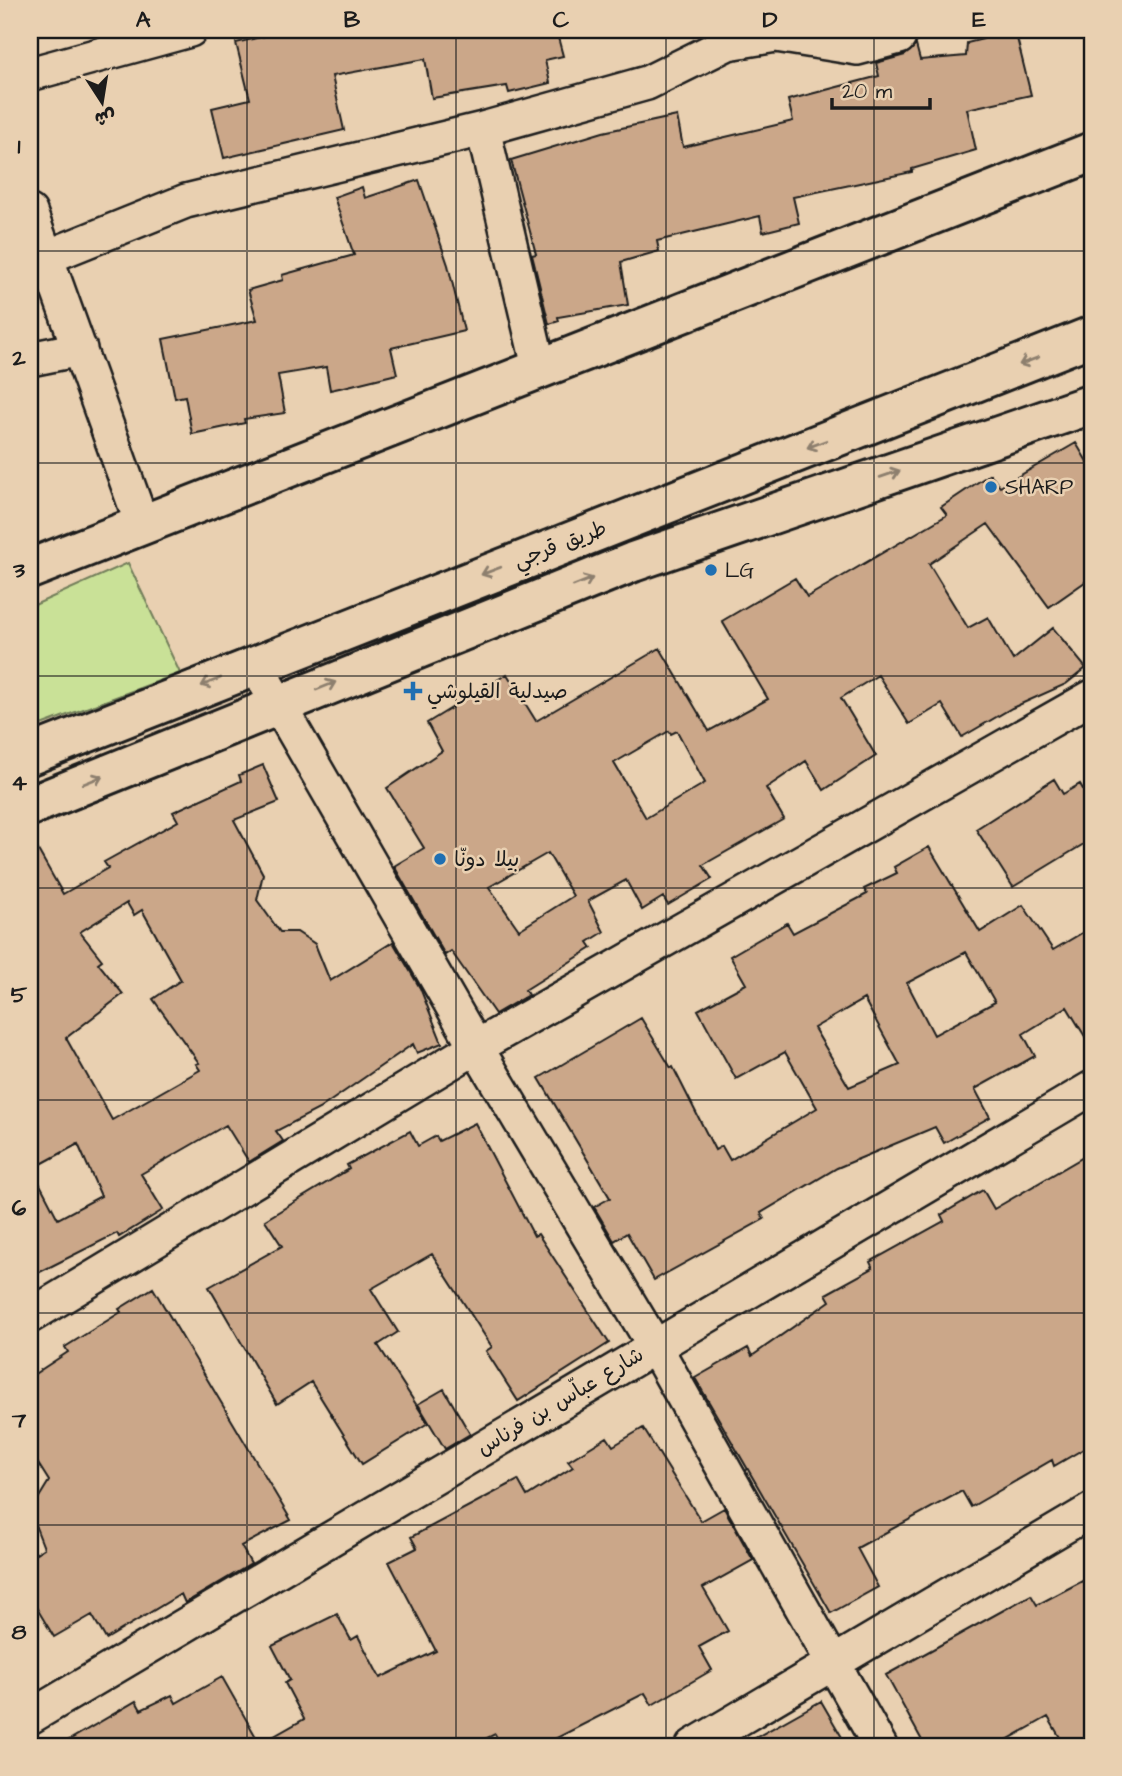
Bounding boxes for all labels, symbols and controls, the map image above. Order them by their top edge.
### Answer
text: A [136,4,151,36]
text: B [344,4,361,36]
text: C [553,4,570,36]
text: D [763,4,778,36]
text: E [972,4,986,36]
north arrow [66,66,136,136]
scale bar [832,66,930,110]
text: 20 m [842,77,893,106]
text: ش [92,102,118,133]
text: 1 [18,130,21,162]
text: 2 [11,342,26,374]
one-way arrow [1018,356,1040,369]
one-way arrow [806,438,828,451]
one-way arrow [878,467,900,479]
place label: SHARP [1005,473,1074,502]
marker: SHARP [983,479,999,495]
street label: طريق قرجي [509,513,612,579]
text: 3 [12,554,25,586]
place label: LG [725,556,755,585]
marker: LG [703,562,719,578]
one-way arrow [480,566,502,579]
one-way arrow [572,575,593,588]
one-way arrow [200,676,222,689]
place label: صيدلية القيلوشي [427,677,568,710]
one-way arrow [315,678,337,691]
marker: صيدلية القيلوشي [405,683,421,699]
text: 4 [11,767,27,799]
one-way arrow [82,773,103,786]
place label: بيلا دونّا [454,845,519,874]
marker: بيلا دونّا [432,851,448,867]
text: 5 [11,979,28,1011]
text: 6 [12,1192,27,1224]
street label: شارع عباّس بن فرناس [471,1339,649,1463]
text: 7 [11,1404,27,1436]
text: 8 [12,1616,27,1648]

